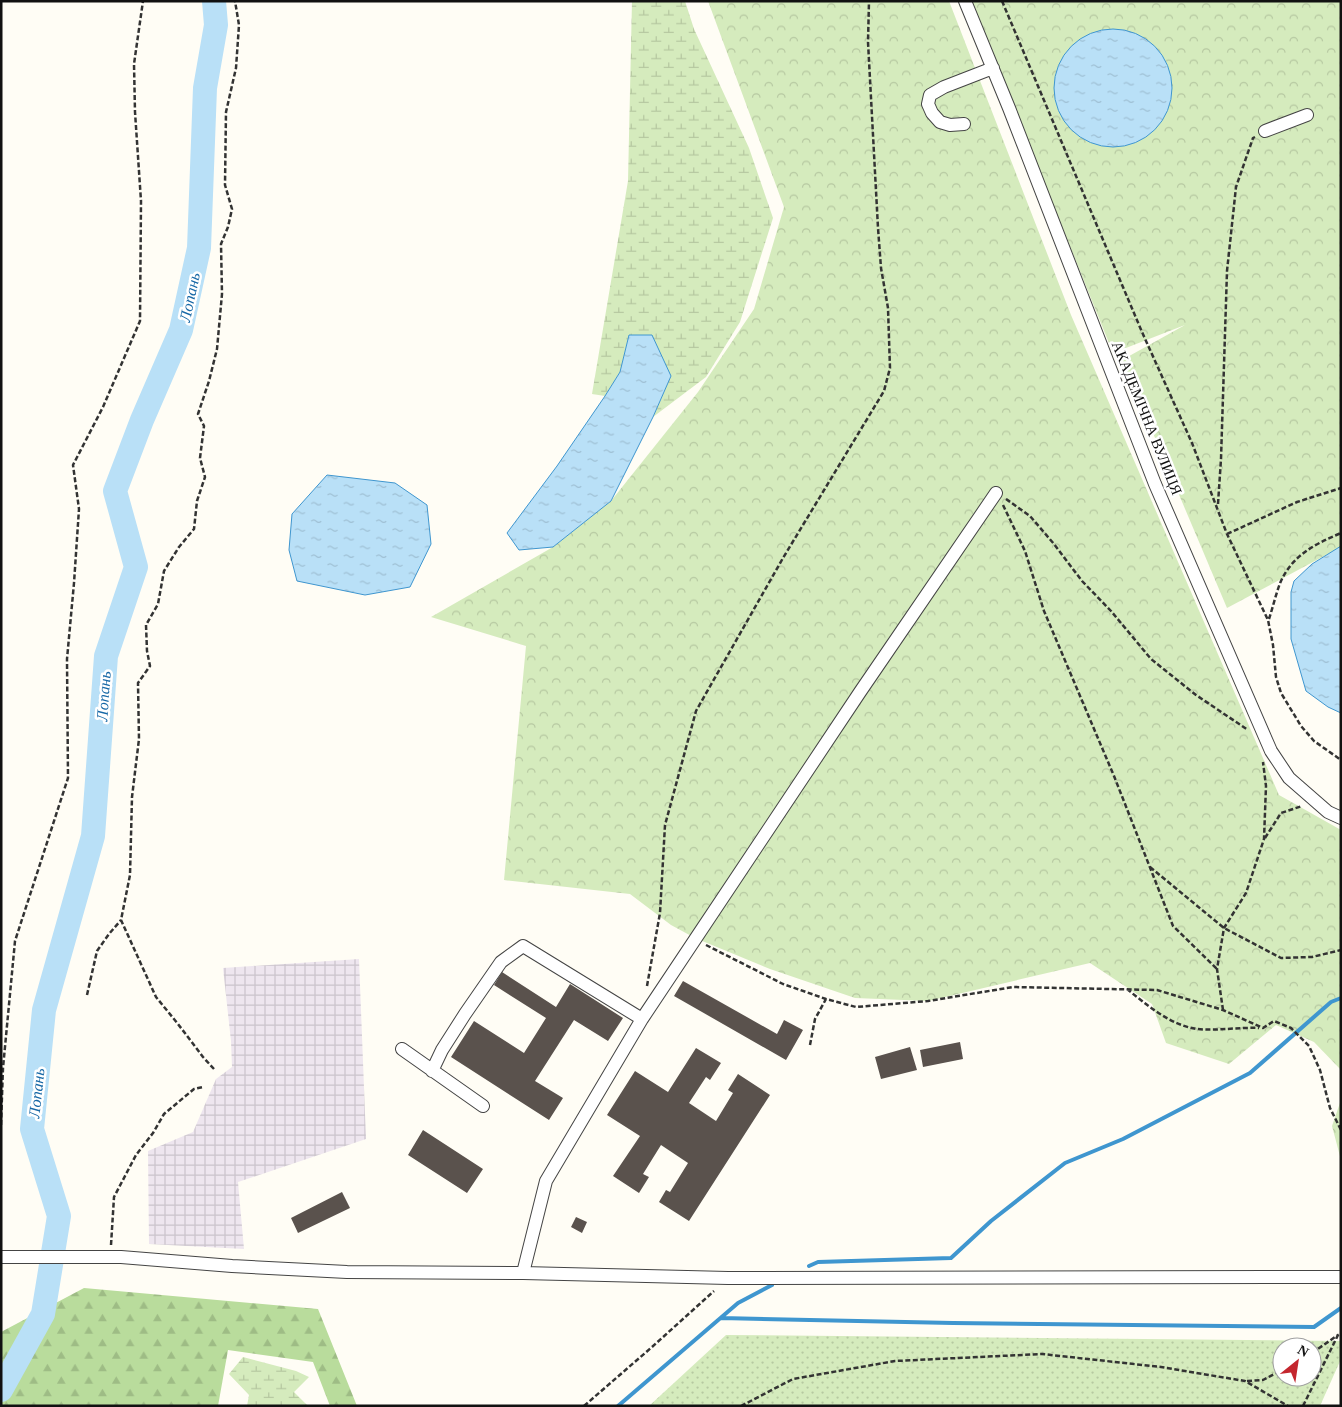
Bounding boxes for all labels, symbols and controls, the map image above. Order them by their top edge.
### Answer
water label: Лопань [176,271,203,324]
street label: АКАДЕМІЧНА ВУЛИЦЯ [1109,339,1185,497]
water label: Лопань [93,670,114,723]
water label: Лопань [25,1067,48,1120]
north arrow [1272,1337,1322,1387]
text: N [1295,1342,1311,1360]

